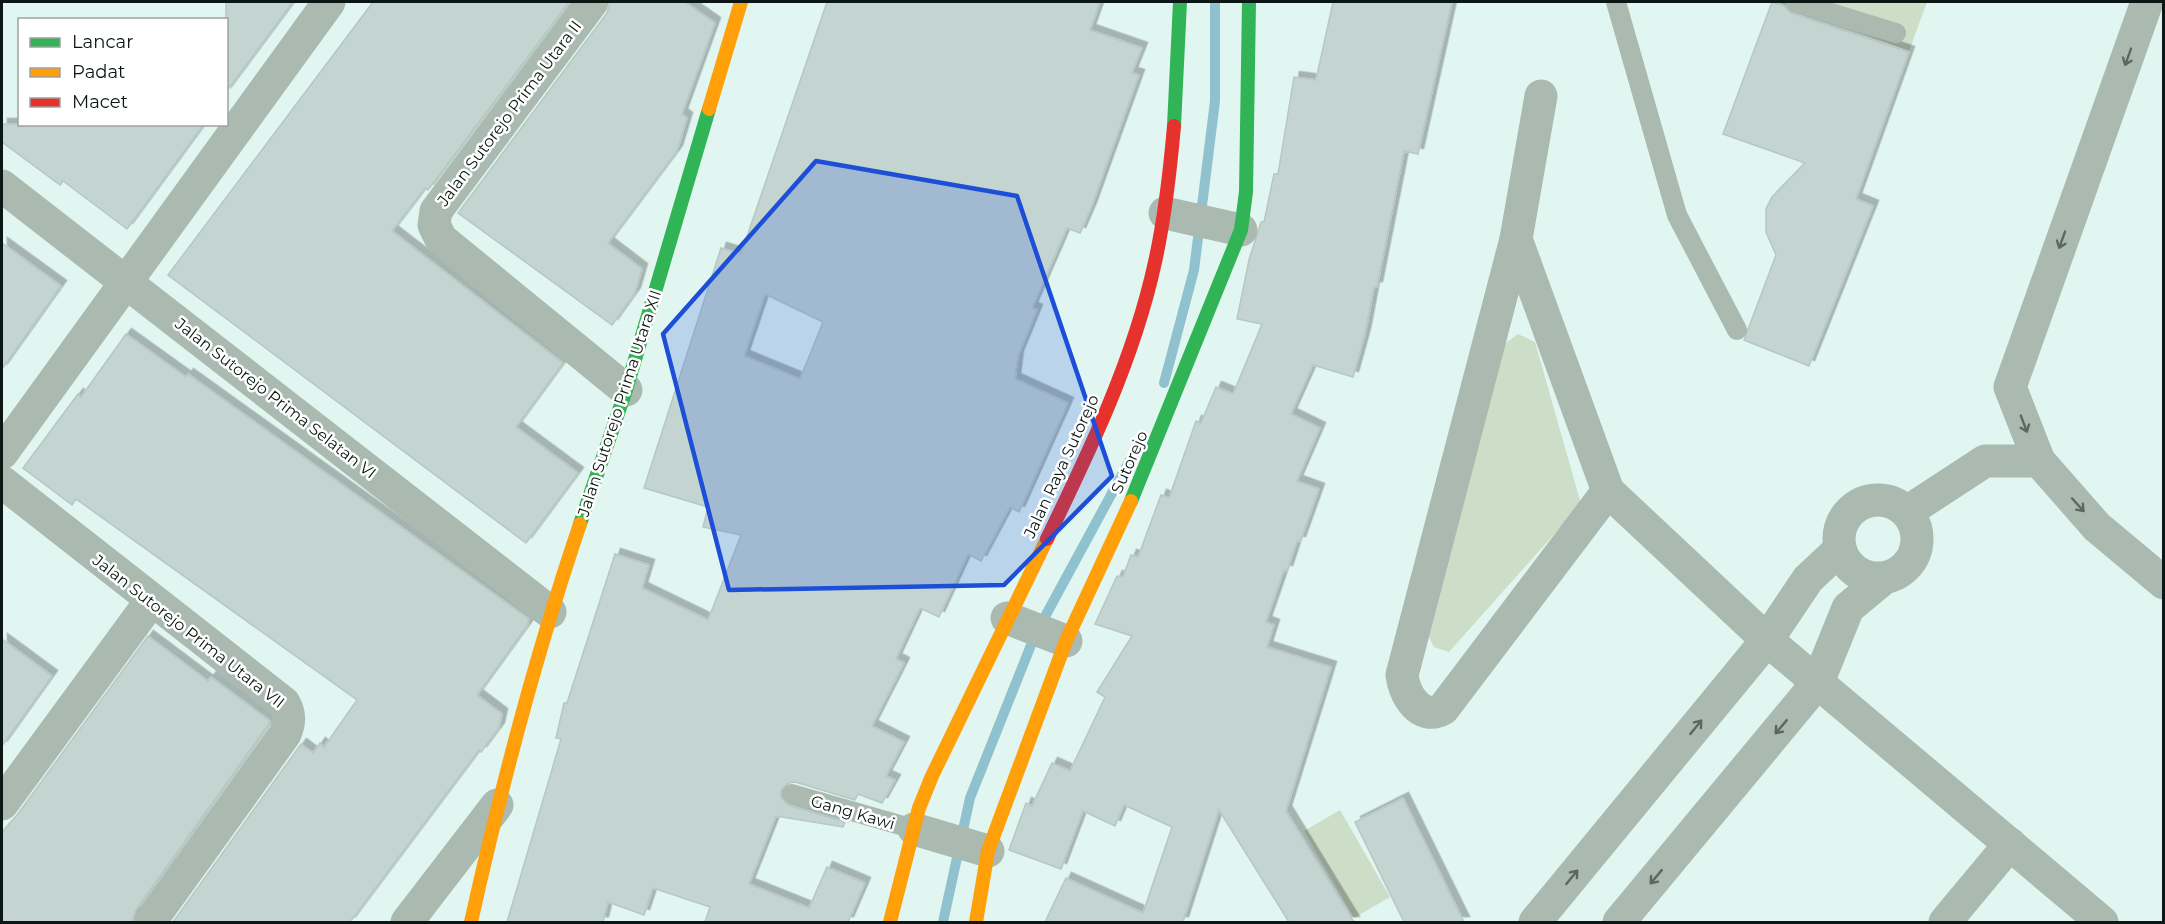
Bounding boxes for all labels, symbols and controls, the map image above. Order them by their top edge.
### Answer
street label: Jalan Sutorejo Prima Utara II [433,17,585,210]
legend [18,18,228,126]
text: Lancar [72,31,133,53]
one-way arrow [2121,47,2132,66]
text: Padat [72,61,125,83]
text: Macet [72,91,128,113]
one-way arrow [2056,231,2067,249]
street label: Jalan Sutorejo Prima Utara XII [573,287,665,520]
street label: Jalan Sutorejo Prima Selatan VI [171,314,380,483]
street label: Jalan Raya Sutorejo [1019,392,1103,542]
one-way arrow [2020,414,2031,433]
street label: Sutorejo [1107,428,1152,497]
one-way arrow [2071,497,2085,512]
street label: Jalan Sutorejo Prima Utara VII [88,550,288,712]
one-way arrow [1774,719,1788,734]
one-way arrow [1689,720,1703,735]
street label: Gang Kawi [809,791,897,834]
one-way arrow [1650,869,1663,885]
one-way arrow [1565,870,1579,885]

